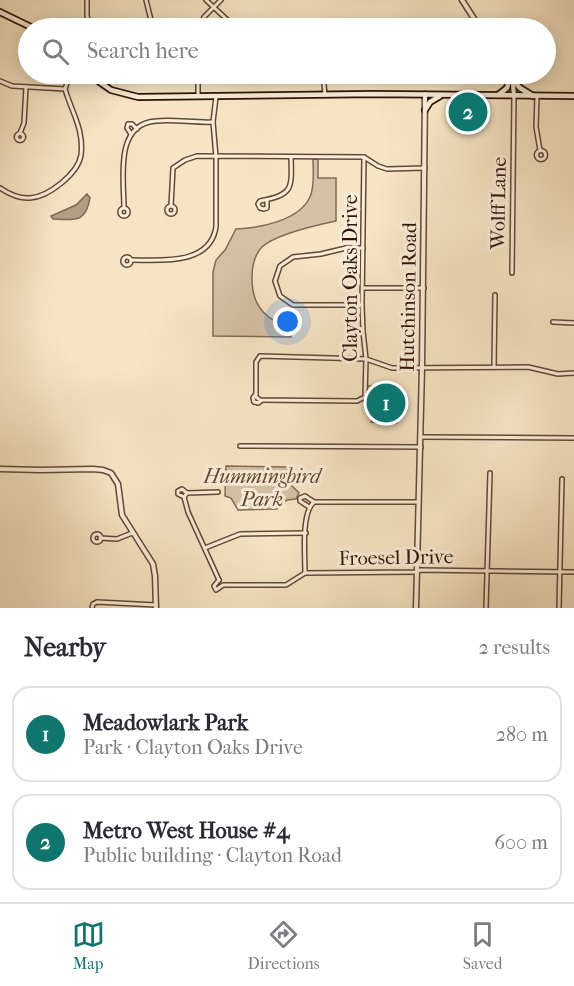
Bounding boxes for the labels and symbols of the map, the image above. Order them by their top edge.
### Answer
pin: 2 [448,90,488,134]
street label: Wolff Lane [486,156,511,251]
street label: Clayton Oaks Drive [339,194,362,362]
street label: Hutchinson Road [396,221,421,372]
your location [273,307,302,336]
pin: 1 [366,380,406,426]
park label: Hummingbird Park [203,465,323,511]
street label: Froesel Drive [338,545,454,570]

